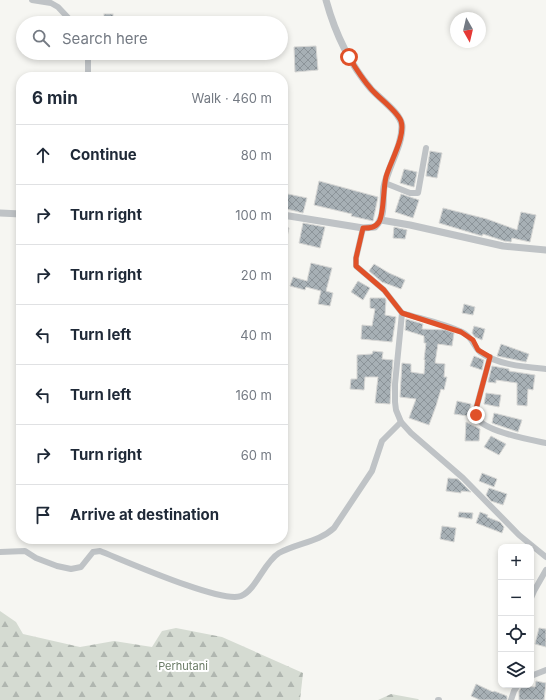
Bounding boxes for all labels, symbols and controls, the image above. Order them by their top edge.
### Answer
north arrow [450,12,486,48]
search box [16,16,288,60]
icon: search [30,27,52,49]
text: Search here [62,29,148,48]
route start [340,48,358,66]
text: 6 min [32,88,78,108]
text: Walk · 460 m [192,90,272,106]
icon: ahead [32,144,54,166]
text: Continue [70,145,137,164]
text: 80 m [241,147,272,163]
icon: right [32,204,54,226]
text: Turn right [70,205,142,224]
text: 100 m [235,207,272,223]
icon: right [32,264,54,286]
text: Turn right [70,265,142,284]
text: 20 m [241,267,272,283]
icon: left [32,324,54,346]
text: Turn left [70,325,131,344]
text: 40 m [240,327,272,343]
icon: left [32,384,54,406]
text: Turn left [70,385,131,404]
text: 160 m [235,387,272,403]
route end [467,406,485,424]
icon: right [32,444,54,466]
text: Turn right [70,445,142,464]
text: 60 m [241,447,272,463]
icon: arrive [32,504,54,526]
text: Arrive at destination [70,505,219,524]
map controls [498,544,534,688]
button: + [498,544,534,580]
button: − [498,580,534,616]
button: locate [498,616,534,652]
button: layers [498,652,534,688]
park label: Perhutani [158,659,208,673]

